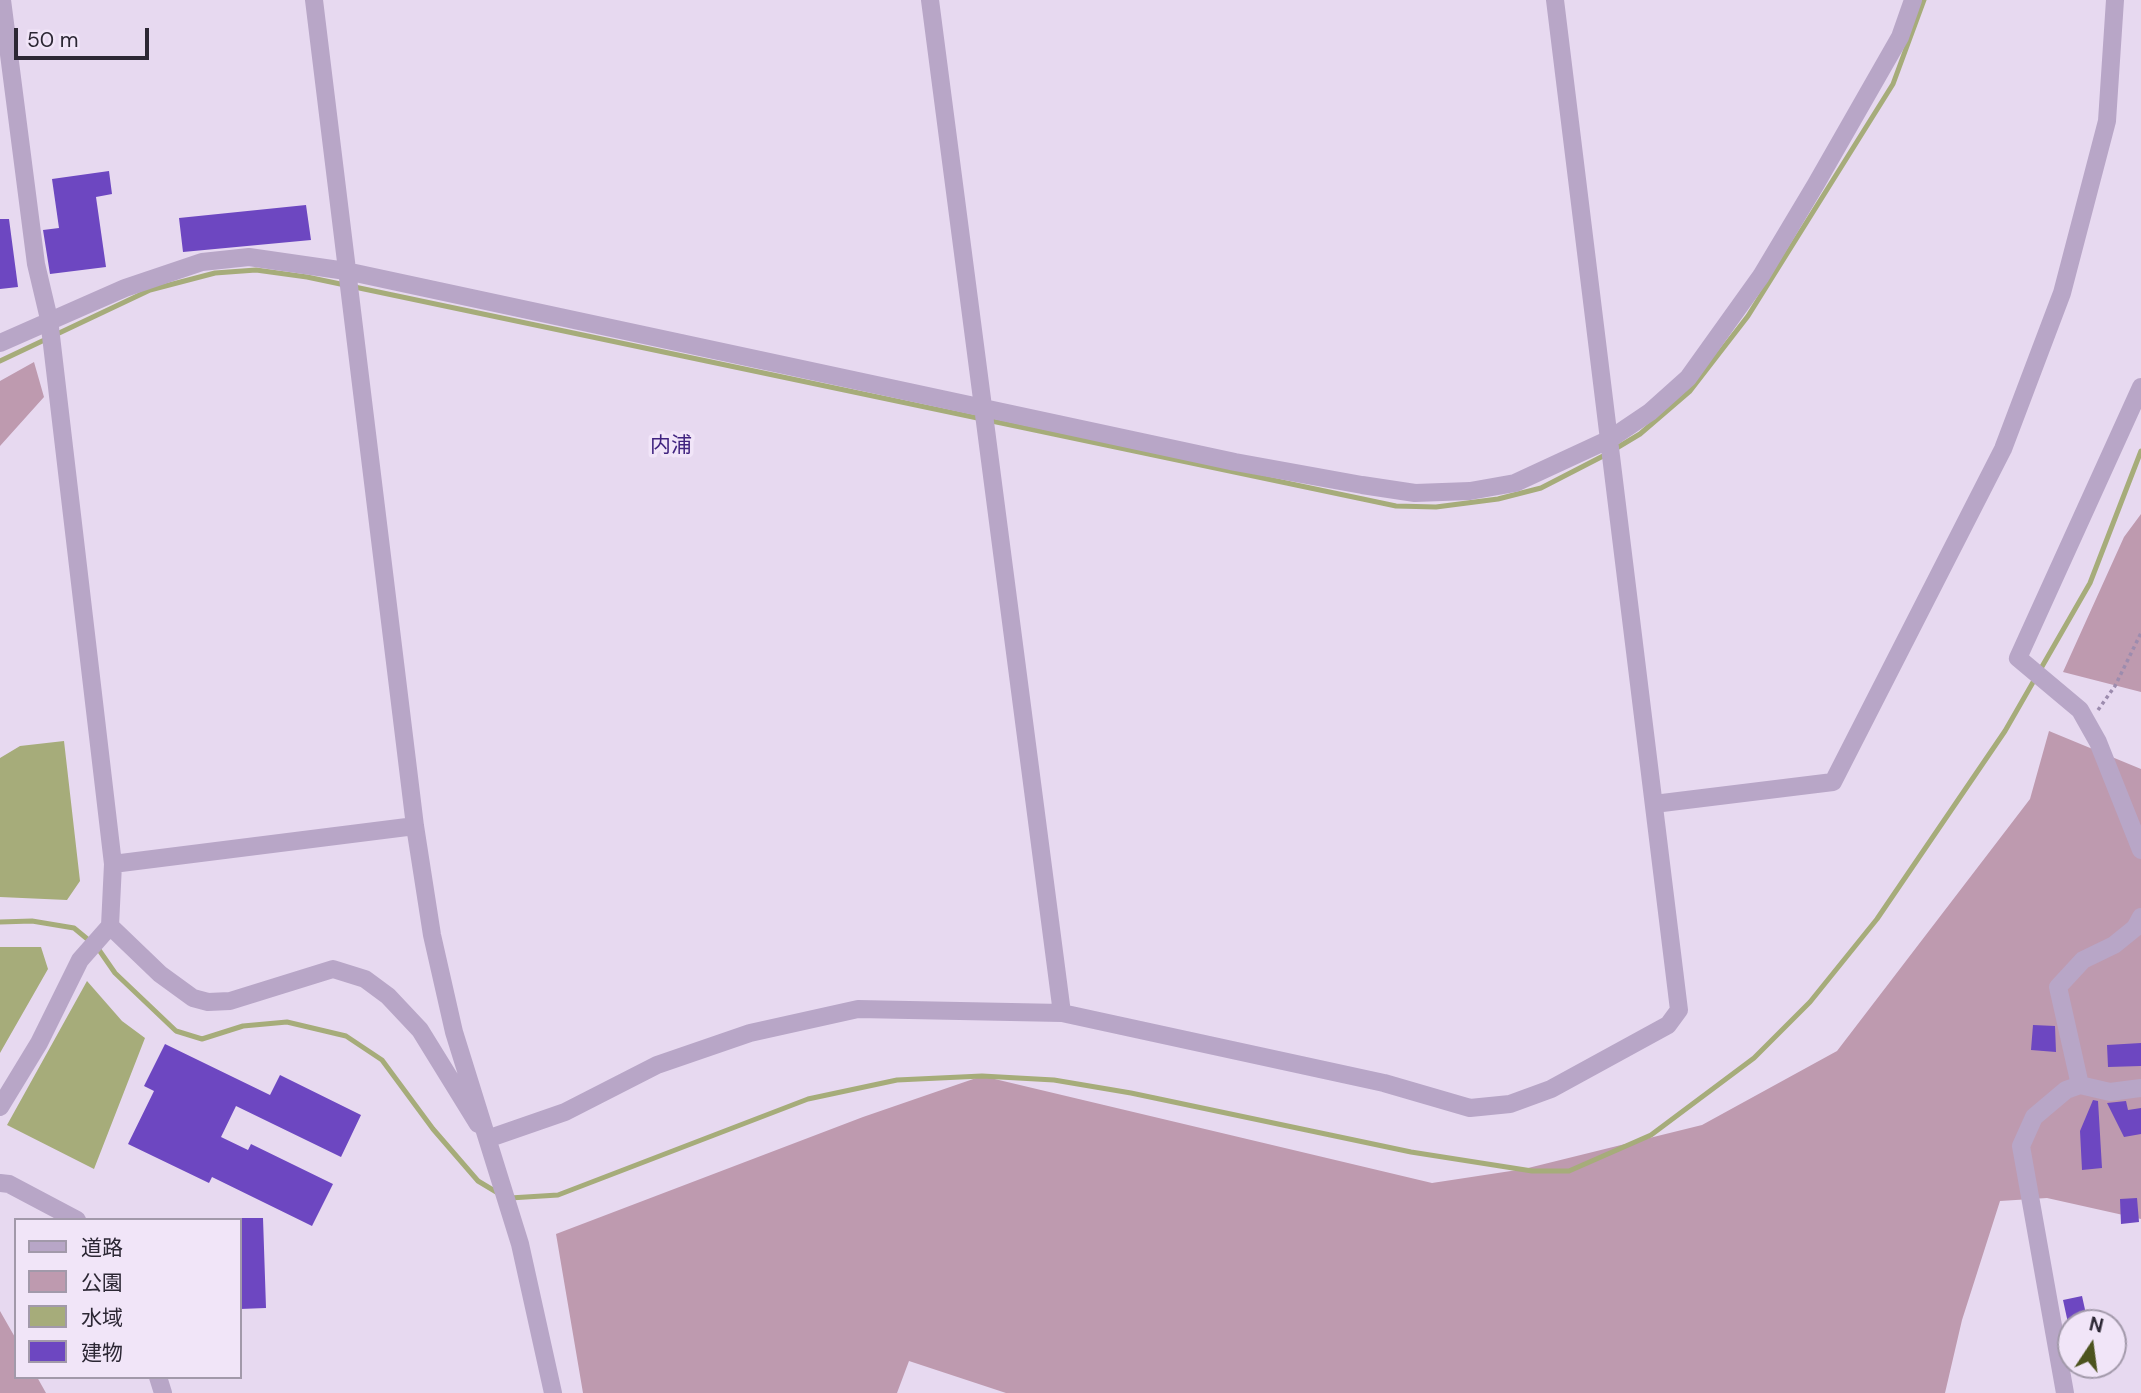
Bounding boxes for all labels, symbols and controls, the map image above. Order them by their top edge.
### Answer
scale bar [18,14,152,58]
text: 50 m [27,26,78,54]
district label: 内浦 [650,433,692,459]
legend [14,1218,242,1379]
text: 道路 [81,1234,123,1262]
text: 公園 [81,1269,123,1297]
text: 水域 [81,1304,123,1332]
north arrow [2057,1309,2127,1379]
text: N [2087,1311,2106,1339]
text: 建物 [81,1339,123,1367]

